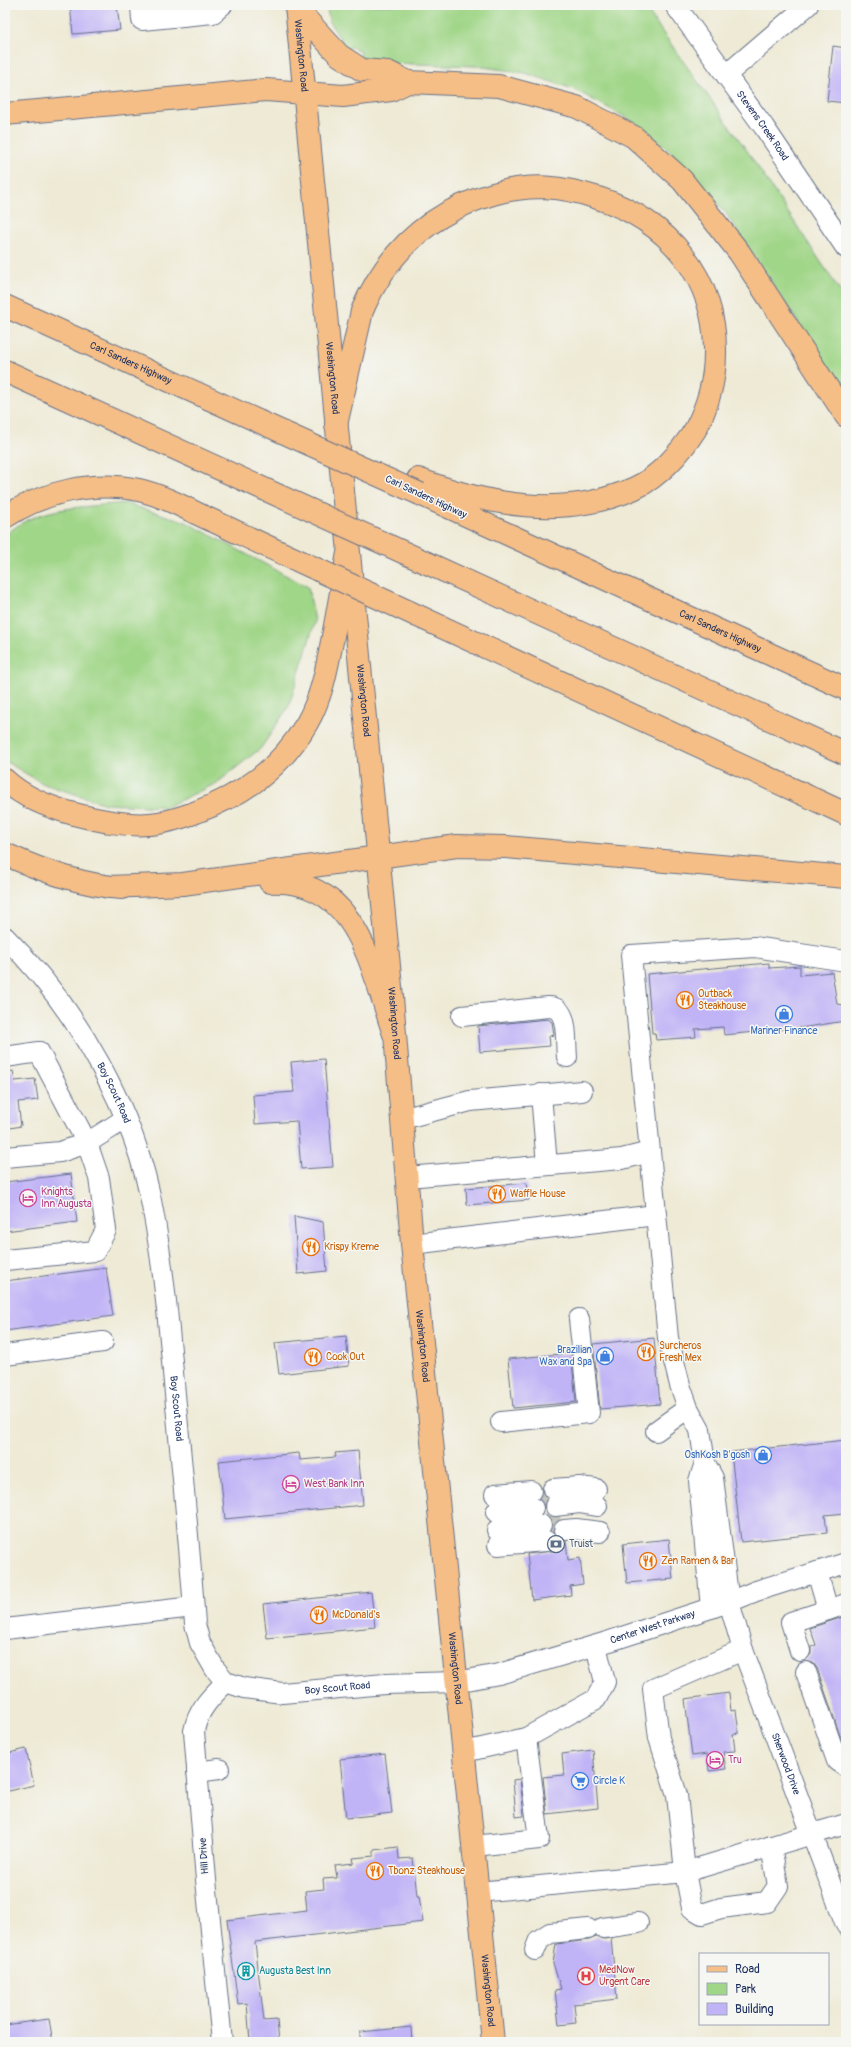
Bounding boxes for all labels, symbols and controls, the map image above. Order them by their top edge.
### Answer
street label: Washington Road [291,19,310,93]
street label: Stevens Creek Road [734,88,791,163]
street label: Carl Sanders Highway [88,339,174,387]
street label: Washington Road [323,341,342,415]
street label: Carl Sanders Highway [383,473,469,521]
street label: Carl Sanders Highway [677,607,764,656]
street label: Washington Road [354,664,373,738]
street label: Washington Road [385,986,403,1060]
place label: Outback Steakhouse [698,988,746,1012]
restaurant icon: Outback Steakhouse [675,990,695,1010]
shop icon: Mariner Finance [774,1004,794,1024]
place label: Mariner Finance [751,1025,817,1037]
street label: Boy Scout Road [94,1060,133,1125]
restaurant icon: Waffle House [487,1184,507,1204]
place label: Knights Inn Augusta [41,1186,92,1210]
hotel icon: Knights Inn Augusta [18,1188,38,1208]
place label: Waffle House [510,1188,565,1200]
restaurant icon: Krispy Kreme [301,1237,321,1257]
place label: Krispy Kreme [324,1241,379,1253]
street label: Washington Road [413,1309,432,1383]
place label: Surcheros Fresh Mex [659,1340,702,1364]
restaurant icon: Surcheros Fresh Mex [636,1342,656,1362]
place label: Brazilian Wax and Spa [539,1344,592,1368]
shop icon: Brazilian Wax and Spa [595,1346,615,1366]
restaurant icon: Cook Out [303,1347,323,1367]
place label: Cook Out [326,1351,366,1363]
street label: Boy Scout Road [167,1375,185,1442]
shop icon: OshKosh B'gosh [753,1445,773,1465]
place label: OshKosh B'gosh [685,1449,750,1461]
hotel icon: West Bank Inn [281,1474,301,1494]
place label: West Bank Inn [304,1478,365,1490]
bank icon: Truist [546,1534,566,1554]
place label: Truist [569,1538,594,1550]
restaurant icon: Zen Ramen & Bar [638,1551,658,1571]
place label: Zen Ramen & Bar [661,1555,735,1567]
restaurant icon: McDonald's [309,1605,329,1625]
street label: Center West Parkway [609,1607,697,1647]
place label: McDonald's [332,1609,380,1621]
street label: Washington Road [445,1632,465,1705]
street label: Boy Scout Road [304,1679,371,1697]
street label: Sherwood Drive [769,1731,803,1796]
hotel icon: Tru [705,1750,725,1770]
place label: Tru [728,1754,742,1766]
supermarket icon: Circle K [570,1771,590,1791]
place label: Circle K [593,1775,625,1787]
street label: Hill Drive [197,1837,211,1875]
restaurant icon: Tbonz Steakhouse [365,1861,385,1881]
place label: Tbonz Steakhouse [388,1865,465,1877]
legend [699,1953,829,2025]
street label: Washington Road [478,1954,497,2028]
building icon: Augusta Best Inn [236,1961,256,1981]
text: Road [735,1962,760,1977]
place label: MedNow Urgent Care [599,1964,650,1988]
place label: Augusta Best Inn [259,1965,331,1977]
hospital icon: MedNow Urgent Care [576,1966,596,1986]
text: Park [735,1982,756,1997]
text: Building [735,2002,774,2017]

